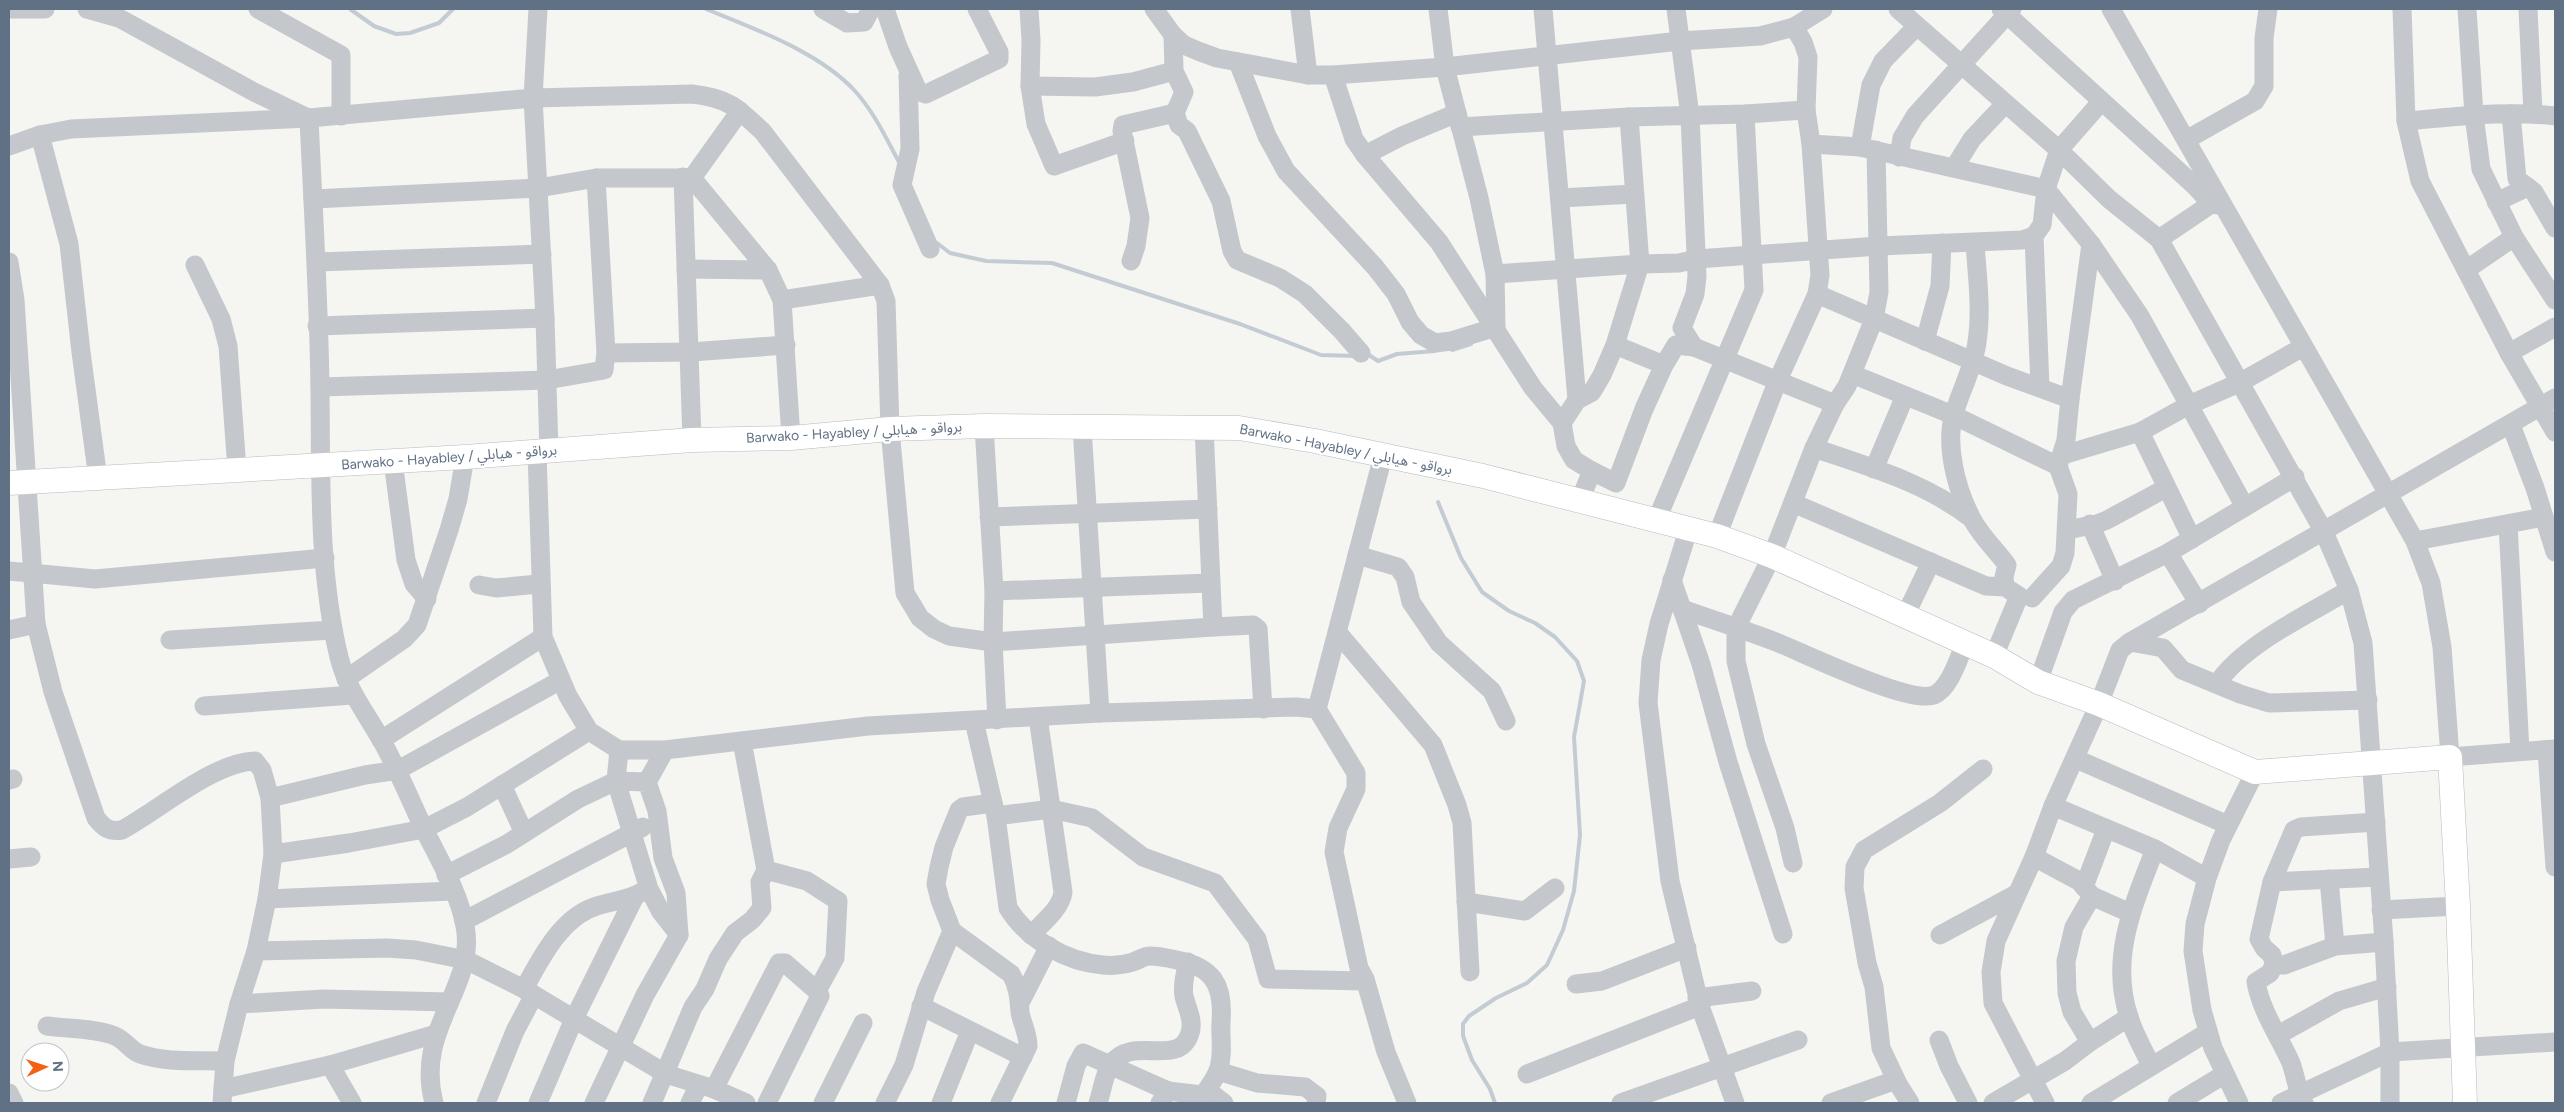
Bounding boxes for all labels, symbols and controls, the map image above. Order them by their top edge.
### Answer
street label: Barwako - Hayabley / برواقو - هيابلي [746,418,963,449]
street label: Barwako - Hayabley / برواقو - هيابلي [1238,421,1454,481]
street label: Barwako - Hayabley / برواقو - هيابلي [341,441,558,476]
north arrow [20,1042,70,1092]
text: N [49,1060,66,1072]

